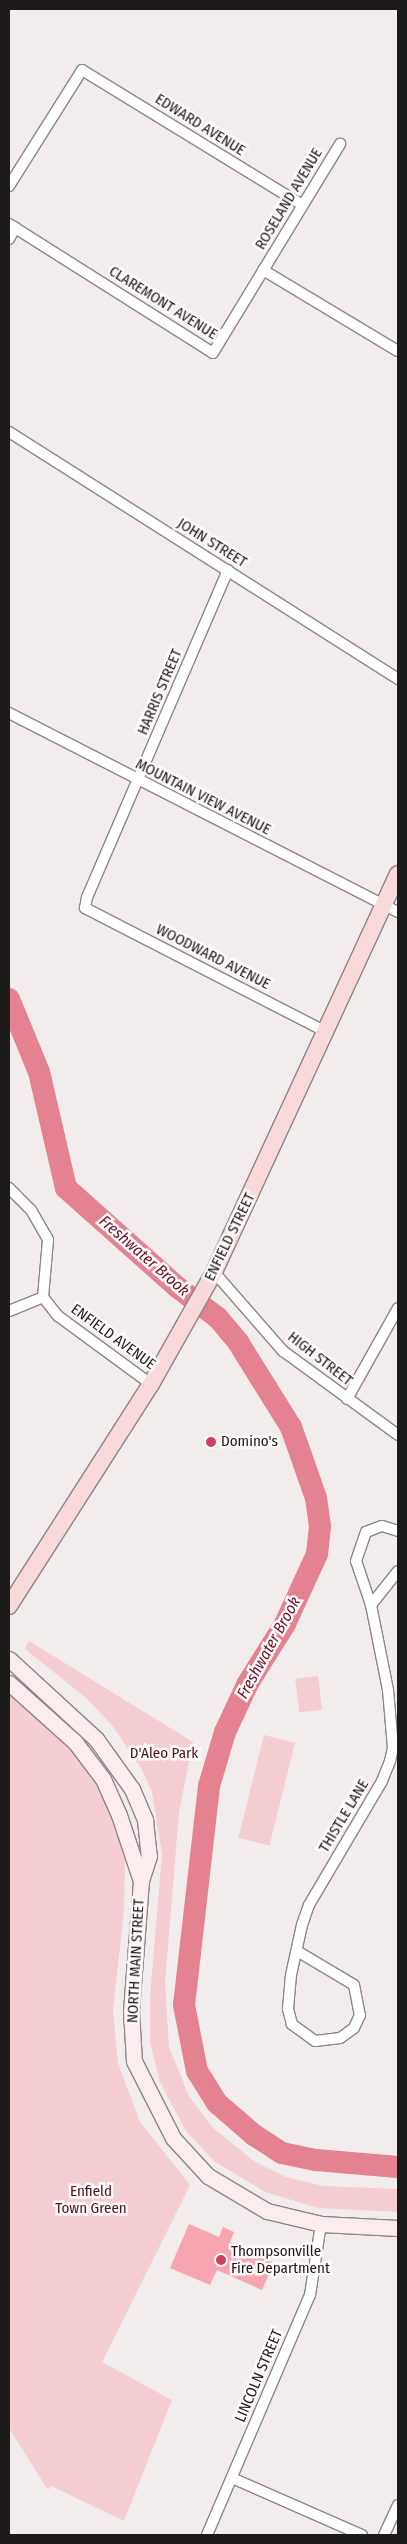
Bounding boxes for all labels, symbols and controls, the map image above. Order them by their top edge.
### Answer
street label: EDWARD AVENUE [152,90,248,160]
street label: ROSELAND AVENUE [252,145,326,253]
street label: CLAREMONT AVENUE [106,262,220,344]
street label: JOHN STREET [174,515,250,571]
street label: HARRIS STREET [134,646,186,738]
street label: MOUNTAIN VIEW AVENUE [132,755,274,839]
street label: WOODWARD AVENUE [153,920,273,994]
street label: ENFIELD STREET [201,1190,259,1284]
water label: Freshwater Brook [95,1212,193,1300]
street label: ENFIELD AVENUE [67,1300,159,1374]
street label: HIGH STREET [284,1328,356,1390]
place label: Domino's [221,1433,278,1451]
marker: Domino's [205,1436,217,1448]
water label: Freshwater Brook [233,1594,305,1702]
park label: D'Aleo Park [130,1745,198,1763]
street label: THISTLE LANE [315,1776,373,1856]
street label: NORTH MAIN STREET [124,1898,148,2024]
park label: Enfield Town Green [55,2182,127,2217]
place label: Thompsonville Fire Department [231,2242,330,2277]
marker: Thompsonville Fire Department [215,2254,227,2266]
street label: LINCOLN STREET [231,2327,287,2425]

